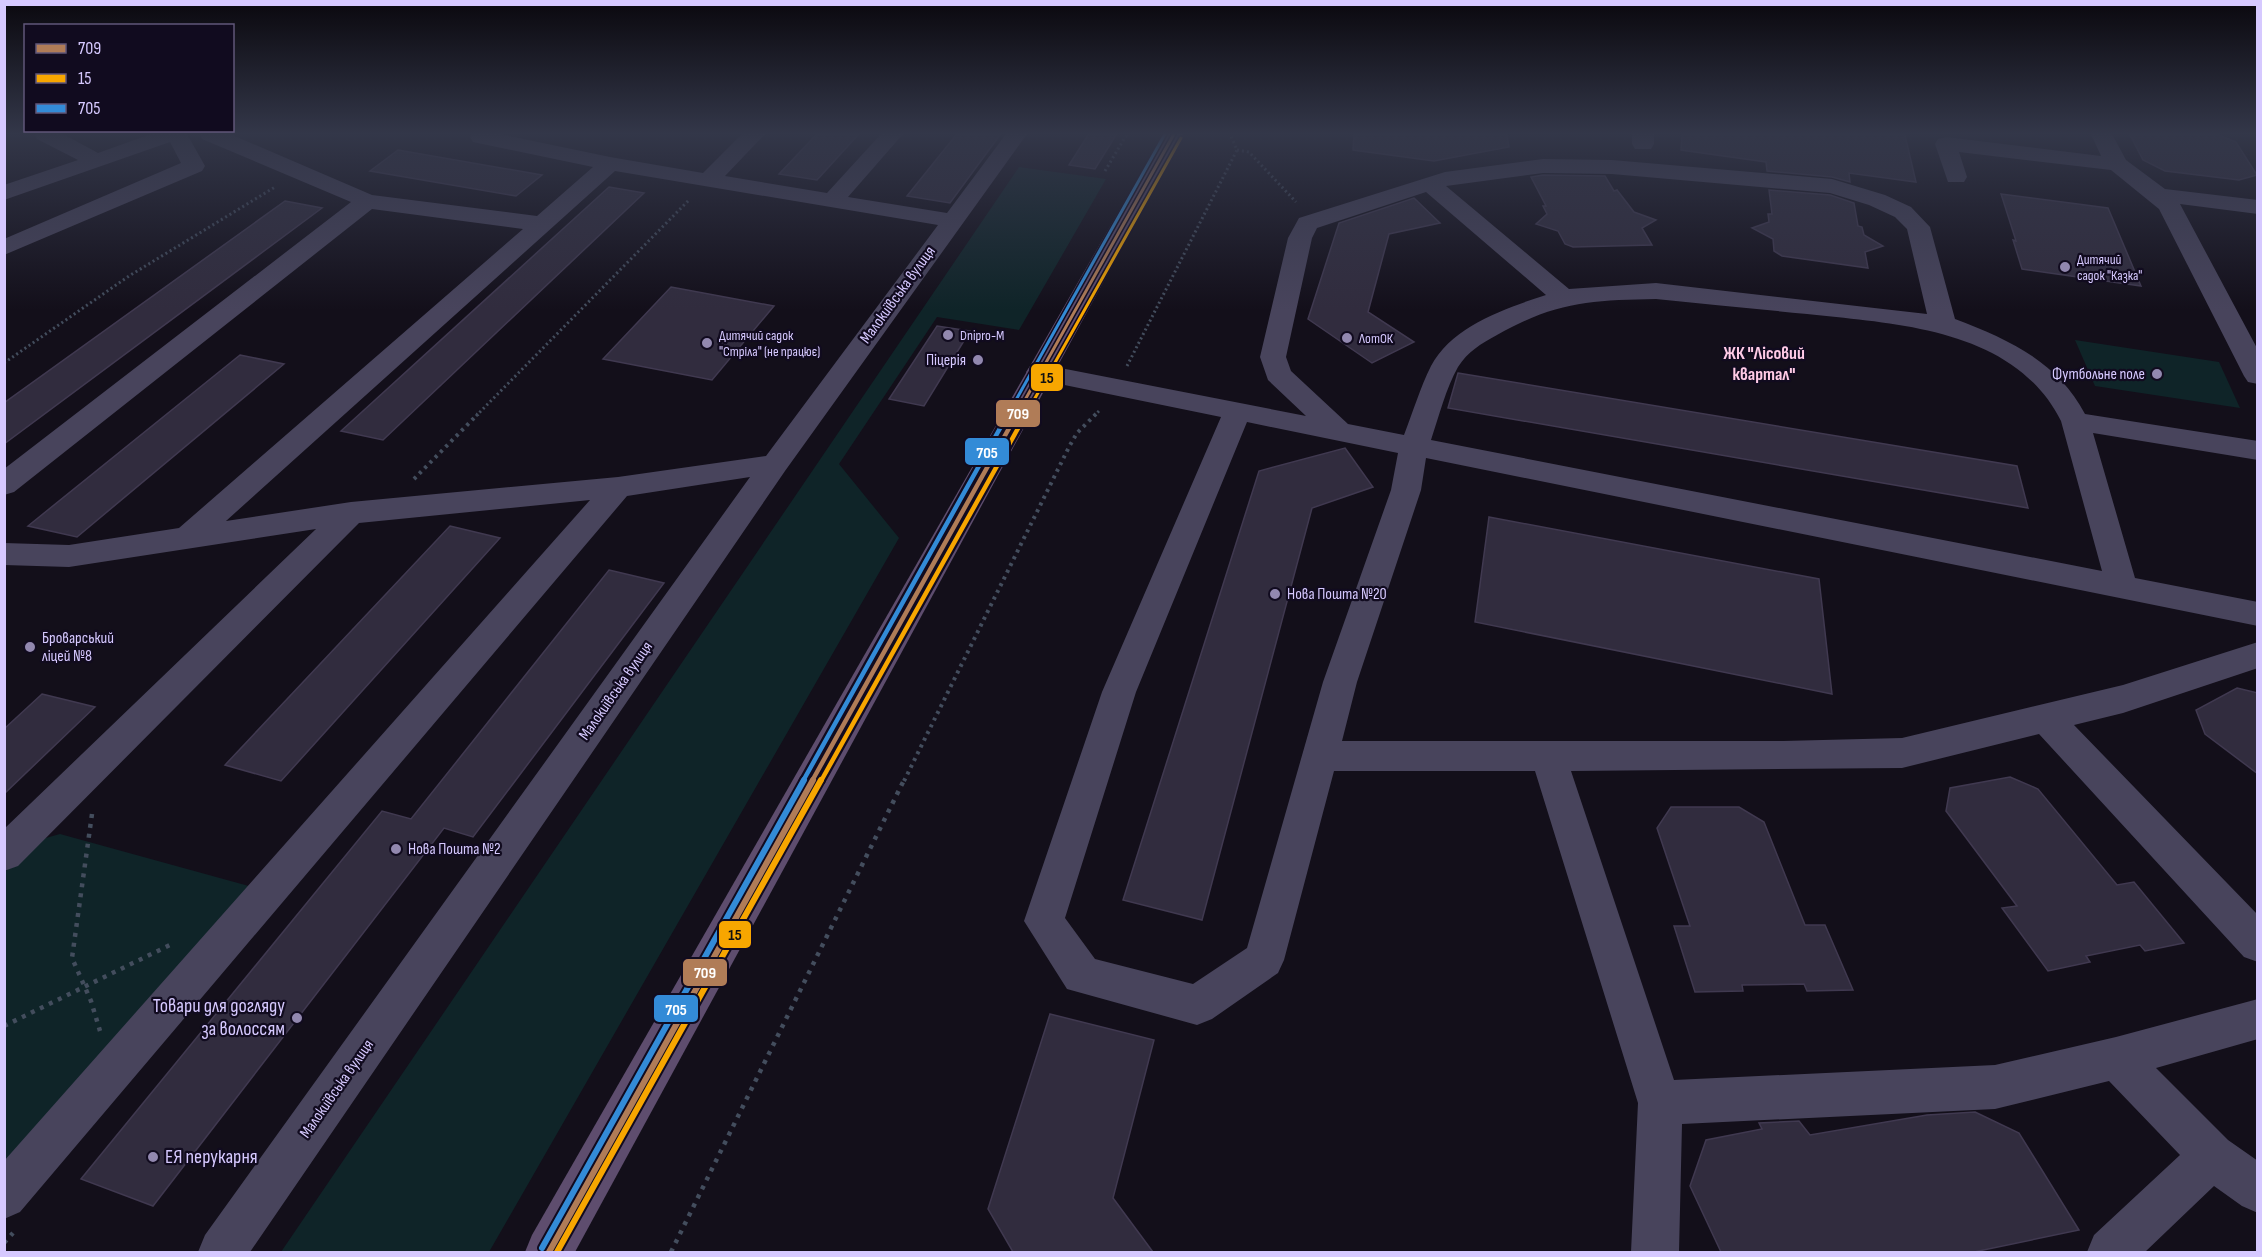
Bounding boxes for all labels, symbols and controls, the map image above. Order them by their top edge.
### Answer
legend [24,24,234,132]
text: 709 [78,38,101,59]
text: 15 [78,68,92,89]
text: 705 [78,98,100,119]
street label: Малокиївська вулиця [856,243,940,347]
place label: Дитячий садок "Казка" [2077,251,2142,284]
marker: Дитячий садок "Казка" [2058,260,2072,274]
place label: Дитячий садок "Стріла" (не працює) [719,327,820,360]
place label: Dnipro-M [960,327,1004,344]
marker: Dnipro-M [941,328,955,342]
place label: ЛотОК [1358,330,1394,347]
marker: ЛотОК [1340,331,1354,345]
marker: Дитячий садок "Стріла" (не працює) [700,336,714,350]
district label: ЖК "Лісовий квартал" [1723,343,1805,385]
place label: Піцерія [926,351,966,370]
marker: Піцерія [971,353,985,367]
line badge: 15 [1030,363,1064,392]
place label: Футбольне поле [2052,365,2145,384]
marker: Футбольне поле [2150,367,2164,381]
text: 15 [1040,369,1054,388]
line badge: 709 [995,399,1041,428]
text: 709 [1007,405,1029,424]
line badge: 705 [964,437,1010,466]
text: 705 [976,444,998,463]
place label: Нова Пошта №20 [1287,585,1387,604]
marker: Нова Пошта №20 [1268,587,1282,601]
place label: Броварський ліцей №8 [42,629,114,666]
street label: Малокиївська вулиця [575,638,657,744]
marker: Броварський ліцей №8 [23,640,37,654]
place label: Нова Пошта №2 [408,840,501,859]
marker: Нова Пошта №2 [389,842,403,856]
line badge: 15 [718,920,752,949]
text: 15 [728,926,742,945]
line badge: 709 [682,958,728,987]
text: 709 [694,964,716,983]
place label: Товари для догляду за волоссям [153,994,285,1041]
line badge: 705 [653,994,699,1023]
text: 705 [665,1001,687,1020]
marker: Товари для догляду за волоссям [290,1011,304,1025]
street label: Малокиївська вулиця [296,1036,378,1142]
place label: ЕЯ перукарня [165,1145,258,1169]
marker: ЕЯ перукарня [146,1150,160,1164]

